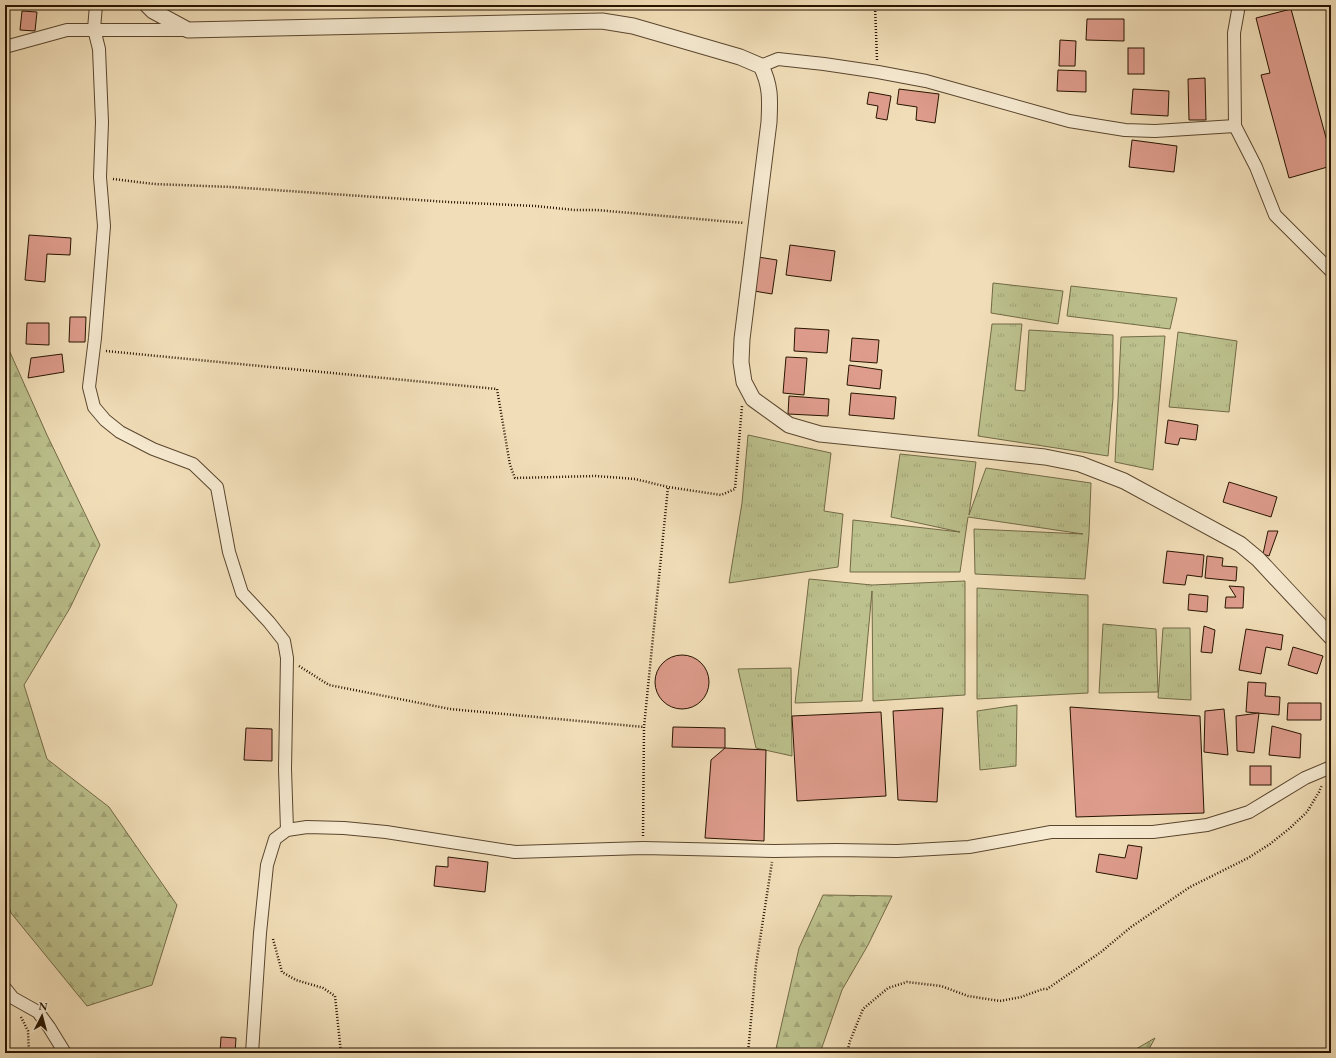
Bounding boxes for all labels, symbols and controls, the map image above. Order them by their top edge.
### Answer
north arrow [22,996,62,1036]
text: N [38,999,48,1013]

